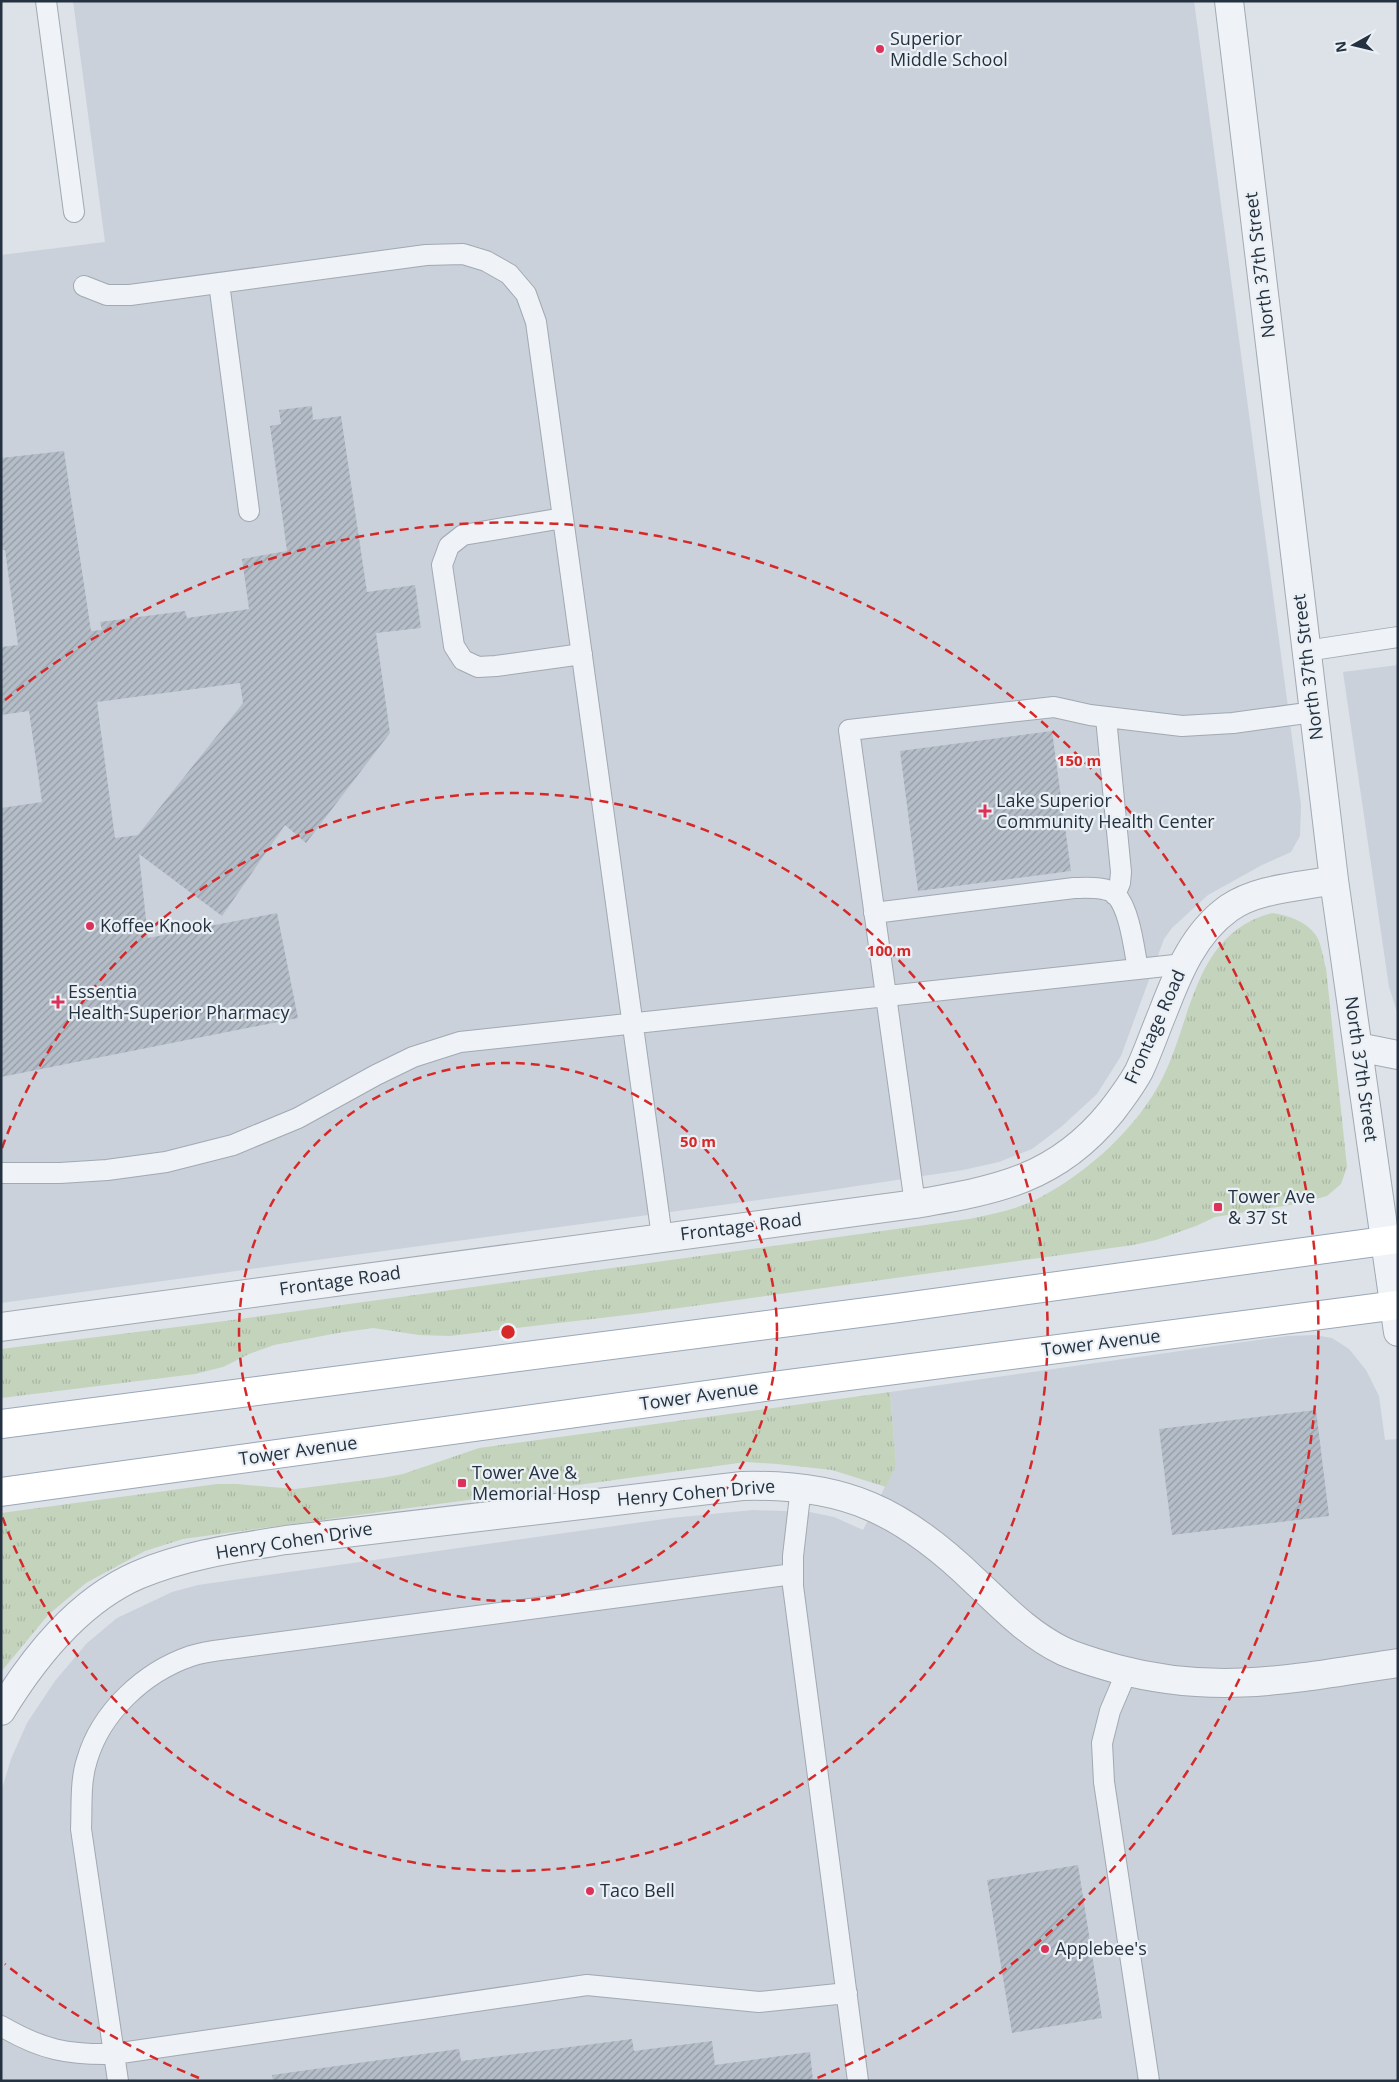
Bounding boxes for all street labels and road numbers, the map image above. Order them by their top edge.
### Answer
street label: North 37th Street [1238,191,1280,339]
street label: North 37th Street [1286,593,1328,741]
street label: Frontage Road [1118,966,1190,1087]
street label: North 37th Street [1340,994,1384,1143]
street label: Frontage Road [679,1207,803,1245]
street label: Frontage Road [278,1260,402,1300]
street label: Tower Avenue [1040,1323,1162,1361]
street label: Tower Avenue [638,1375,760,1415]
street label: Tower Avenue [237,1430,359,1470]
street label: Henry Cohen Drive [616,1473,776,1511]
street label: Henry Cohen Drive [214,1516,374,1564]

